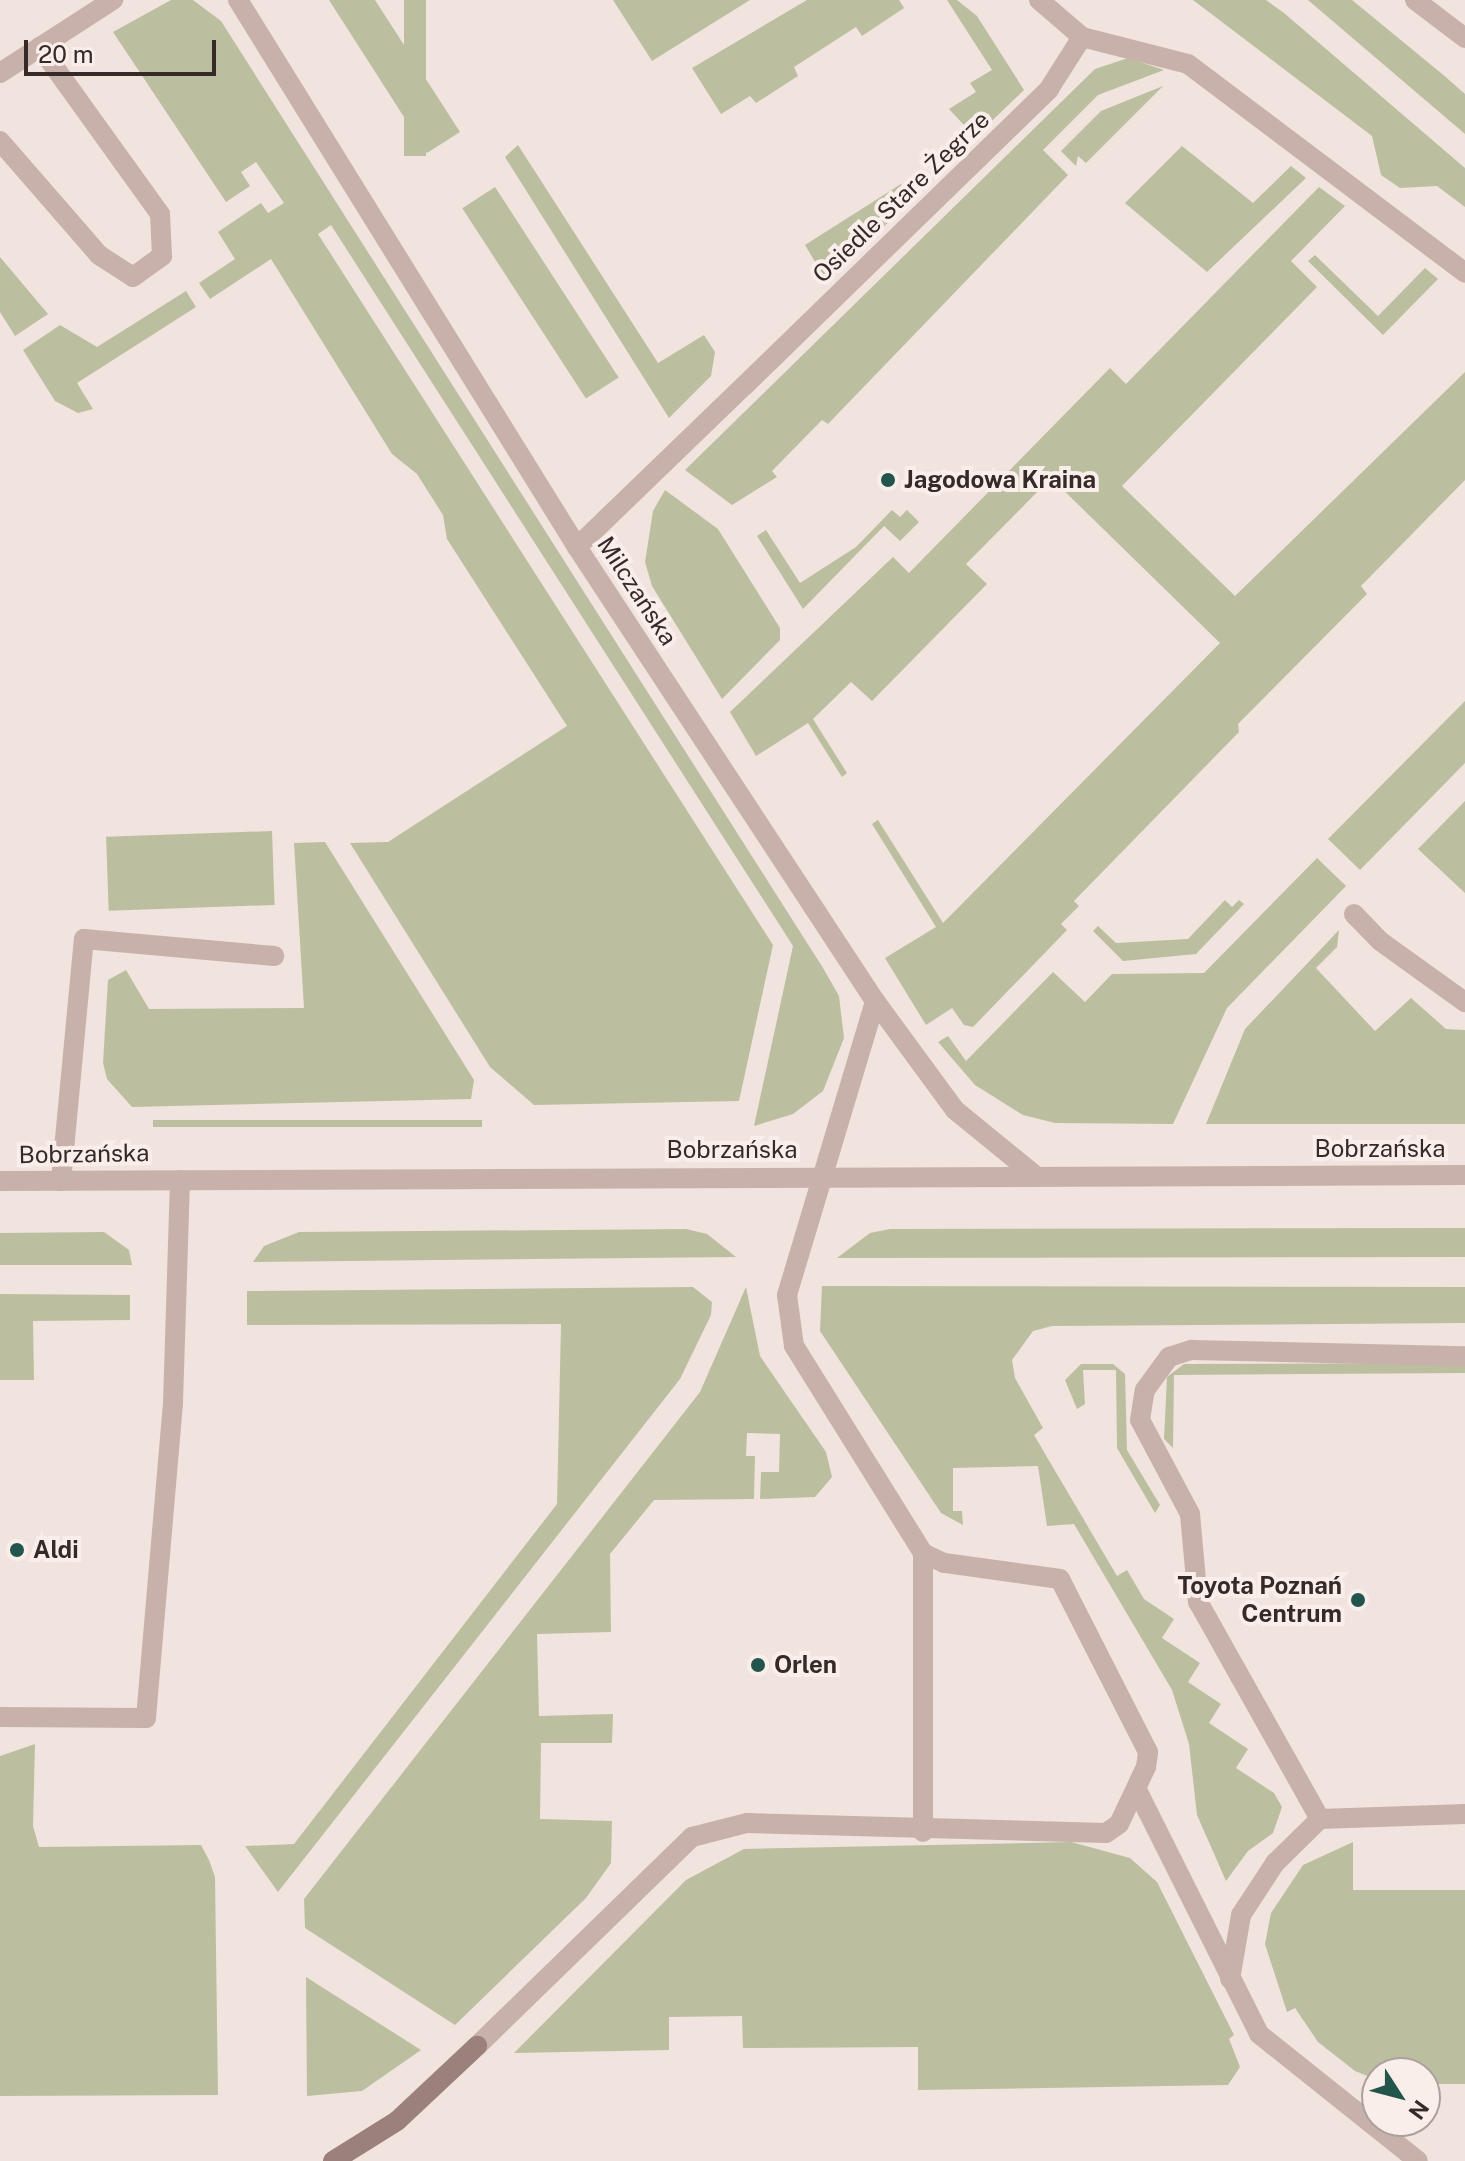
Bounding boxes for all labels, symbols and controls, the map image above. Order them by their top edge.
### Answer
scale bar [28,24,220,74]
text: 20 m [38,40,94,68]
street label: Osiedle Stare Żegrze [807,105,995,289]
place label: Jagodowa Kraina [904,466,1096,494]
marker: Jagodowa Kraina [879,471,897,489]
street label: Milczańska [591,531,683,651]
street label: Bobrzańska [1315,1135,1445,1163]
street label: Bobrzańska [667,1136,797,1164]
street label: Bobrzańska [18,1138,150,1170]
place label: Aldi [33,1536,79,1564]
marker: Aldi [8,1541,26,1559]
place label: Toyota Poznań Centrum [1177,1572,1342,1628]
marker: Toyota Poznań Centrum [1349,1591,1367,1609]
place label: Orlen [774,1651,837,1679]
marker: Orlen [749,1656,767,1674]
north arrow [1361,2057,1441,2137]
text: N [1403,2095,1434,2125]

